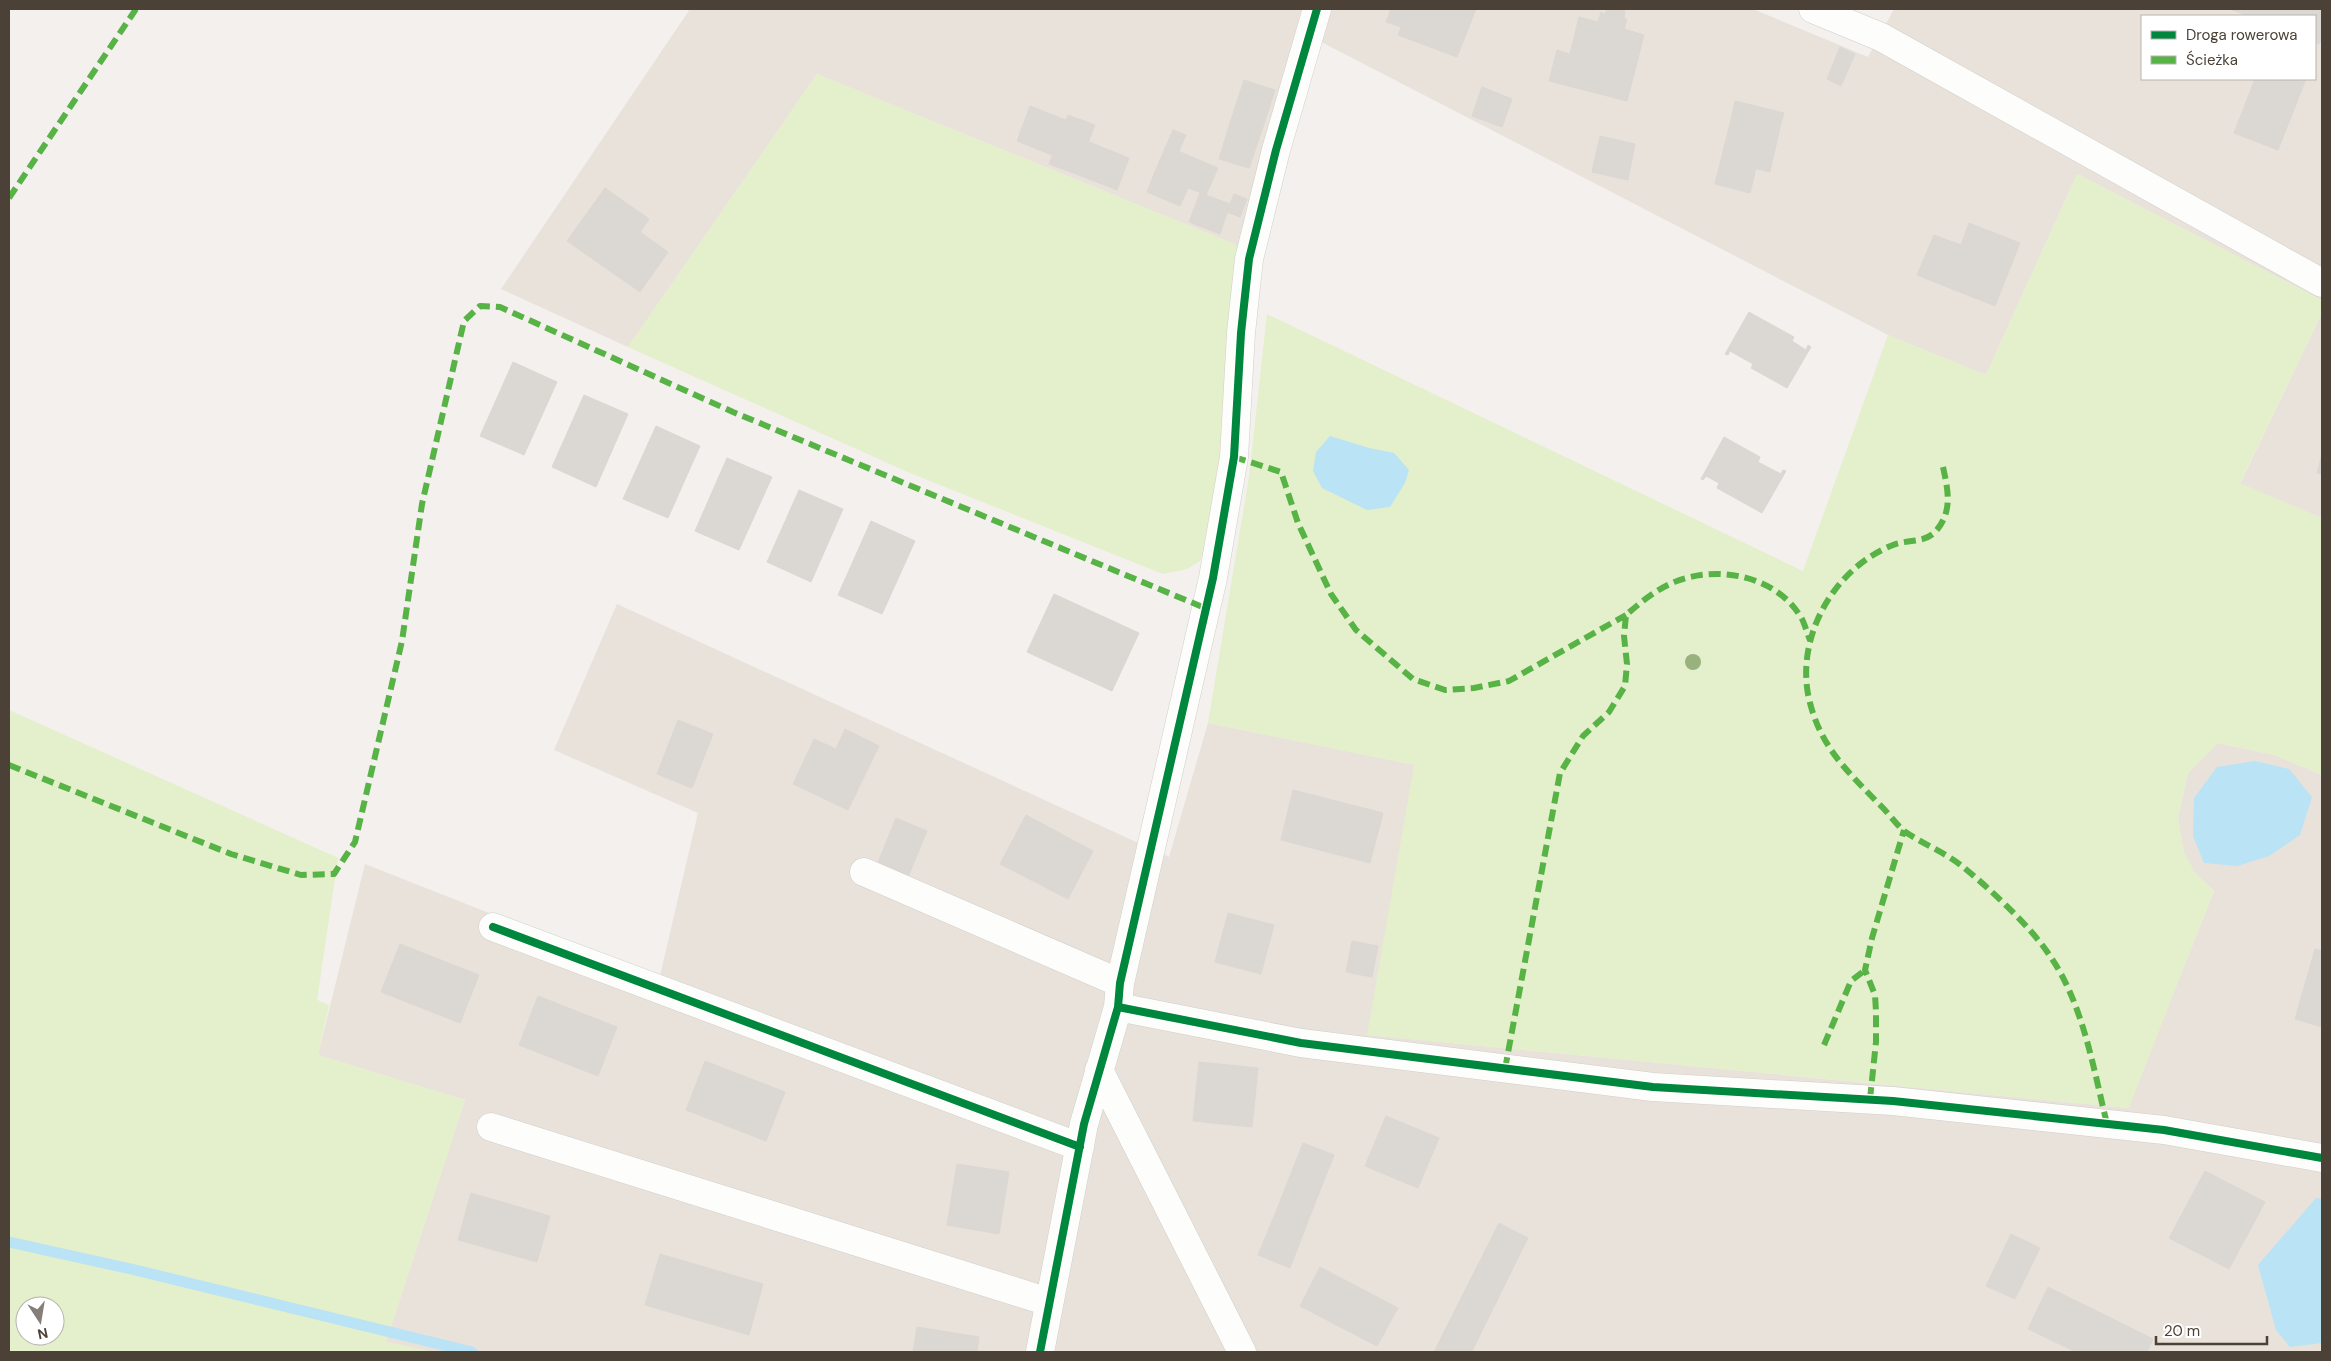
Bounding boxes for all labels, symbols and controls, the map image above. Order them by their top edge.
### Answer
legend [2141,15,2316,80]
text: Droga rowerowa [2186,25,2297,45]
text: Ścieżka [2186,50,2238,70]
north arrow [15,1296,65,1346]
scale bar [2156,1314,2267,1346]
text: 20 m [2164,1321,2200,1341]
text: N [36,1324,50,1344]

